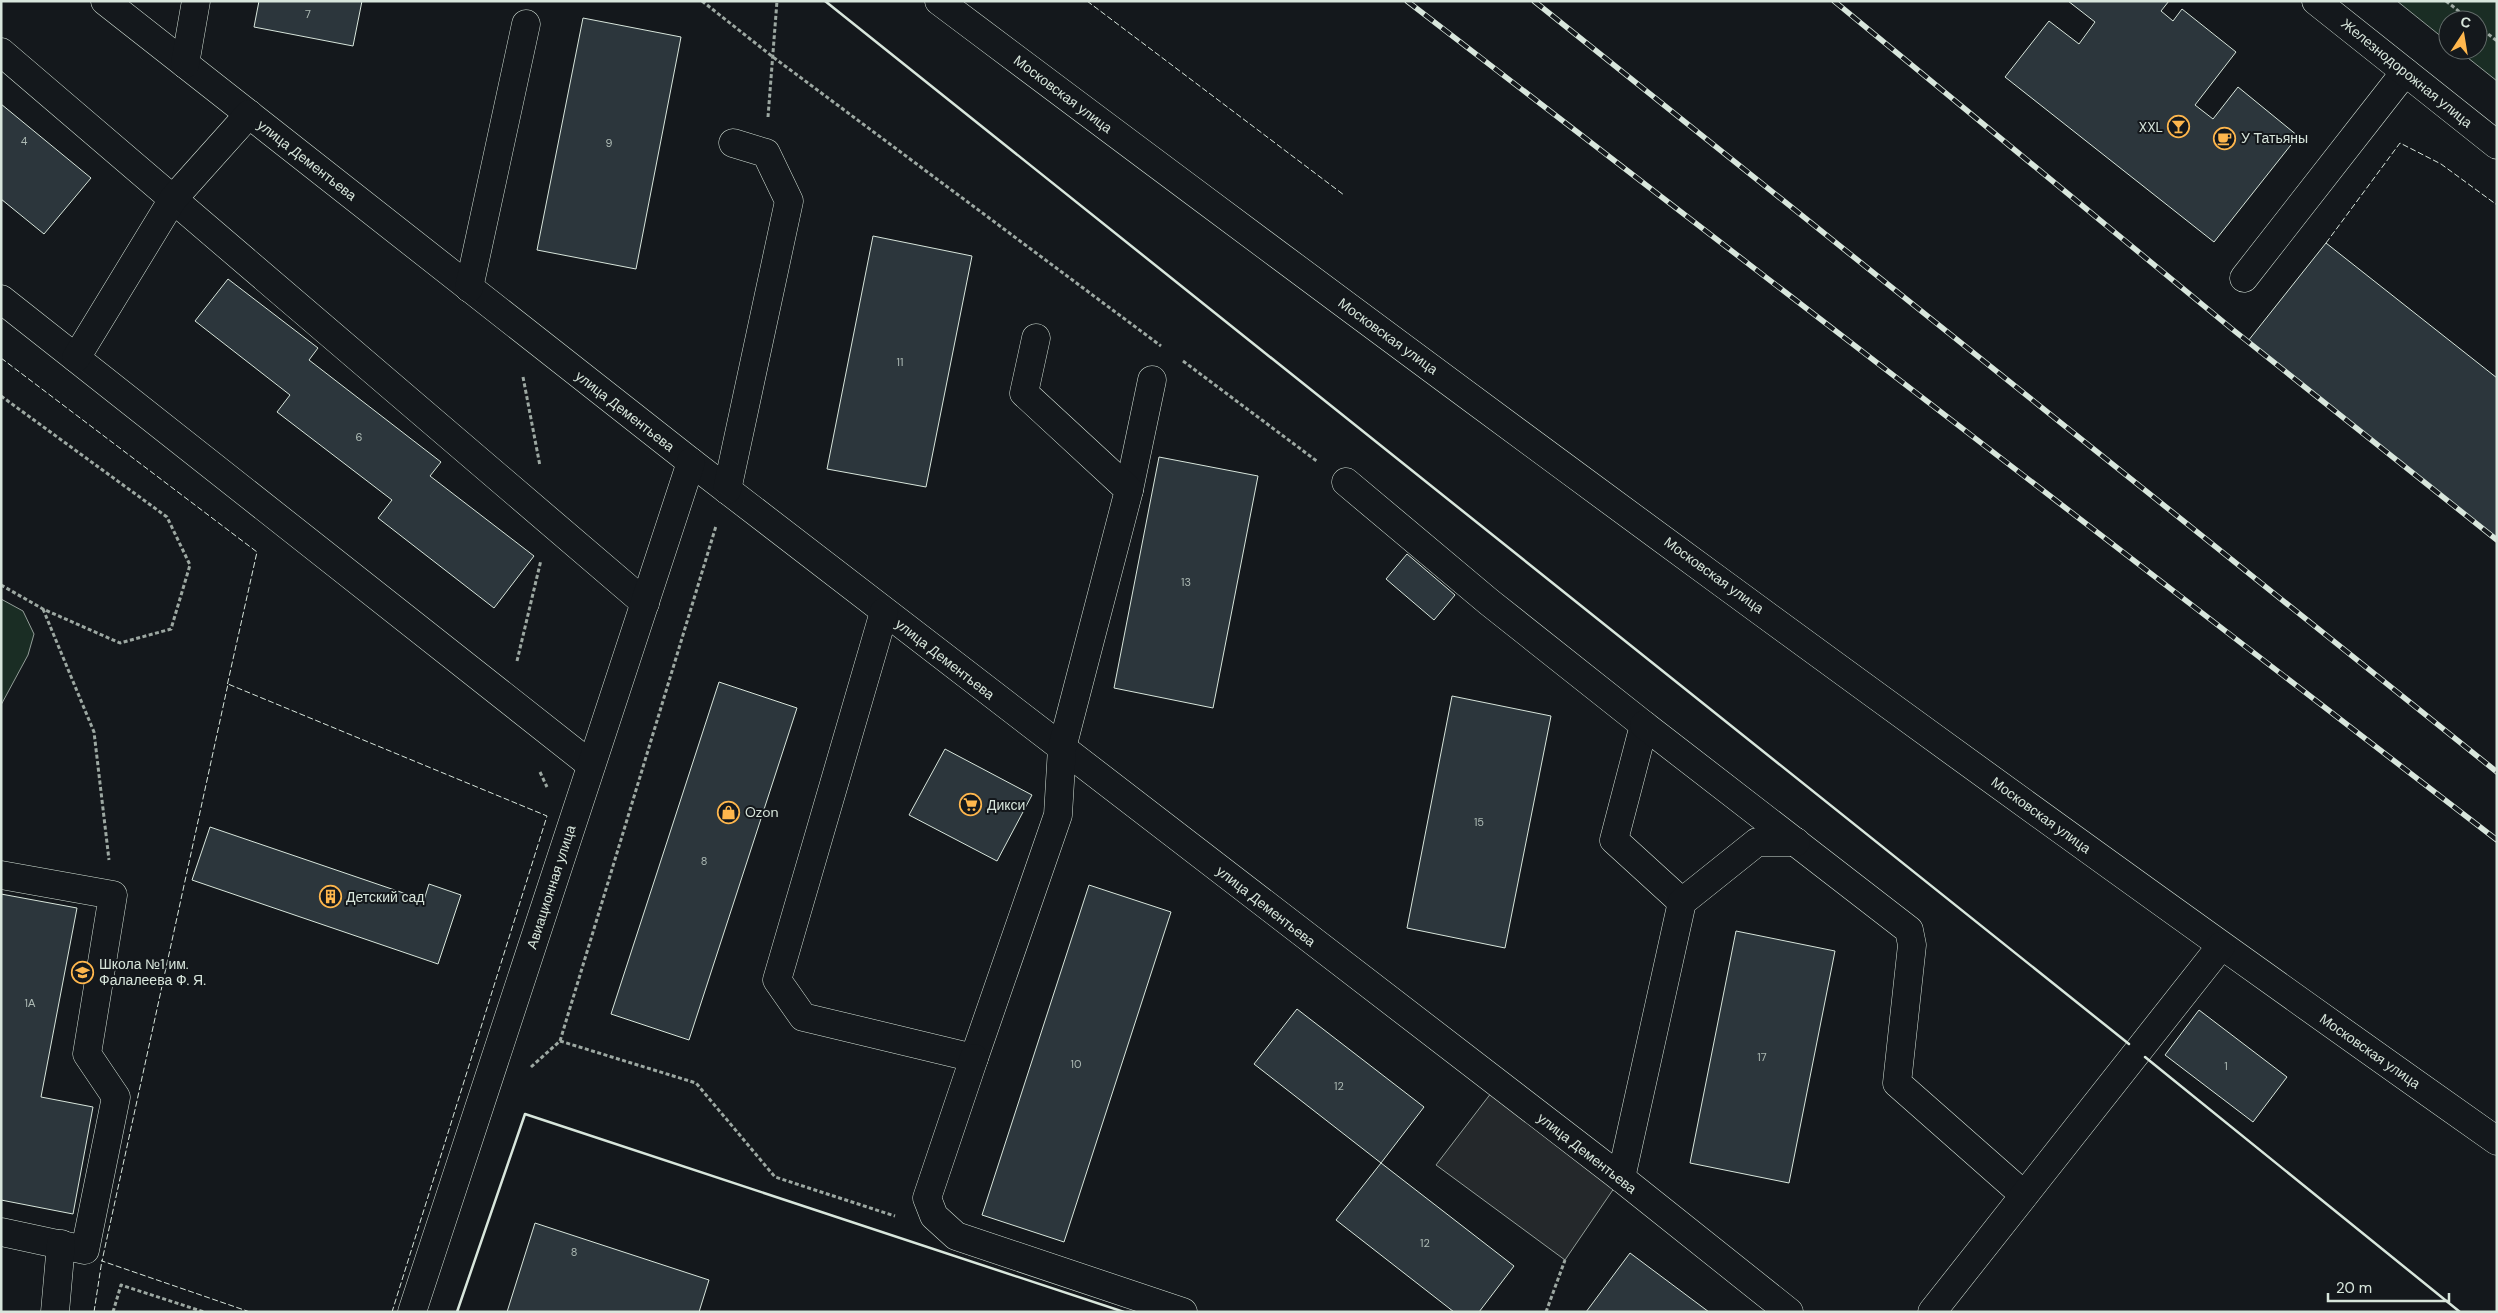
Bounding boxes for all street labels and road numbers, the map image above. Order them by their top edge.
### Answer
street label: Железнодорожная улица [2338,15,2476,132]
street label: Московская улица [1010,51,1116,137]
street label: улица Дементьева [254,116,360,205]
street label: Московская улица [1335,294,1442,378]
street label: улица Дементьева [572,367,678,456]
street label: Московская улица [1661,533,1768,617]
street label: улица Дементьева [892,615,998,704]
street label: Московская улица [1988,773,2095,857]
street label: Авиационная улица [522,823,580,951]
street label: улица Дементьева [1213,862,1319,951]
street label: Московская улица [2316,1010,2424,1093]
street label: улица Дементьева [1534,1109,1640,1198]

